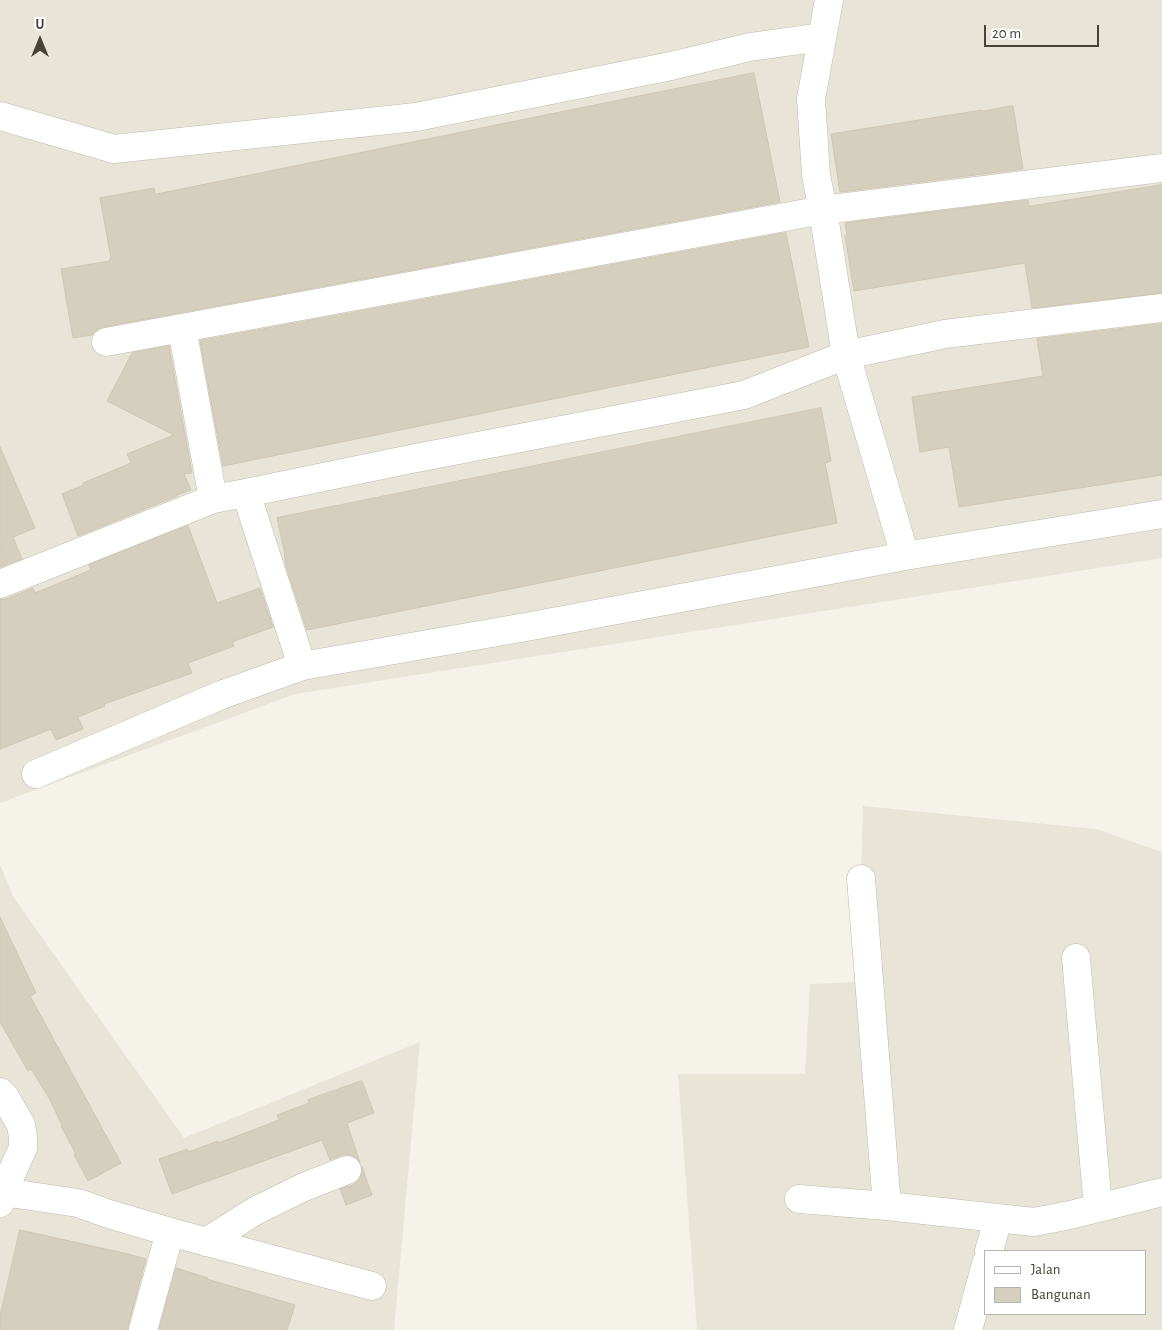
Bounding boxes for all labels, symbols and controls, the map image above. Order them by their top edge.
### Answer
north arrow [15,15,65,65]
scale bar [987,15,1102,47]
text: U [36,18,44,32]
text: 20 m [992,26,1021,41]
legend [984,1250,1147,1315]
text: Jalan [1031,1262,1061,1277]
text: Bangunan [1031,1287,1091,1302]

